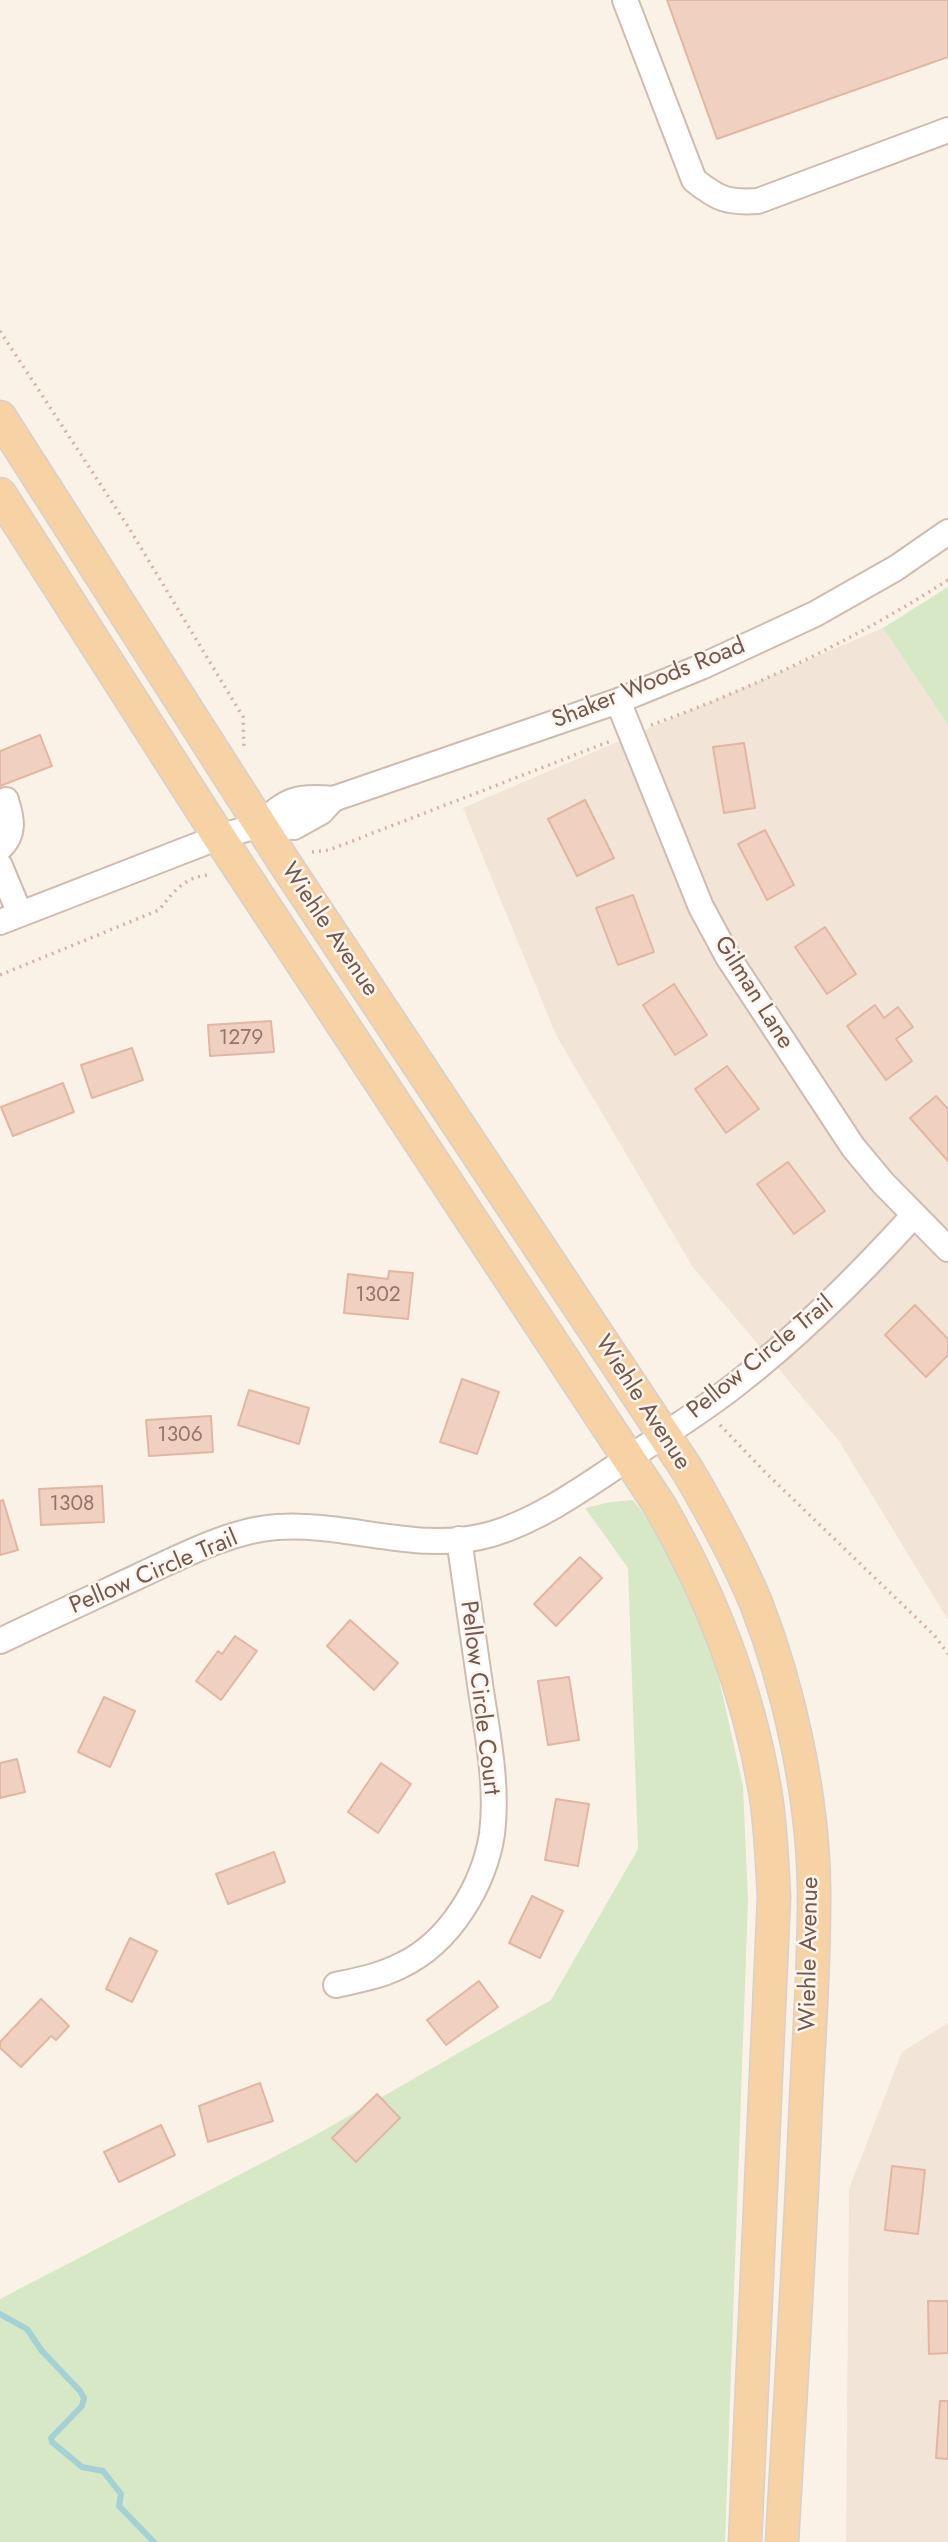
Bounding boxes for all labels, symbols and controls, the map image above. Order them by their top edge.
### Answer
street label: Shaker Woods Road [548,632,750,736]
street label: Wiehle Avenue [274,858,384,1002]
street label: Gilman Lane [707,931,799,1055]
house number: 1279 [219,1026,263,1052]
house number: 1302 [355,1283,401,1309]
street label: Pellow Circle Trail [682,1290,840,1426]
street label: Wiehle Avenue [588,1330,696,1476]
house number: 1306 [157,1423,203,1449]
house number: 1308 [50,1492,94,1518]
street label: Pellow Circle Trail [66,1525,242,1621]
street label: Pellow Circle Court [453,1599,505,1797]
street label: Wiehle Avenue [794,1876,826,2032]

